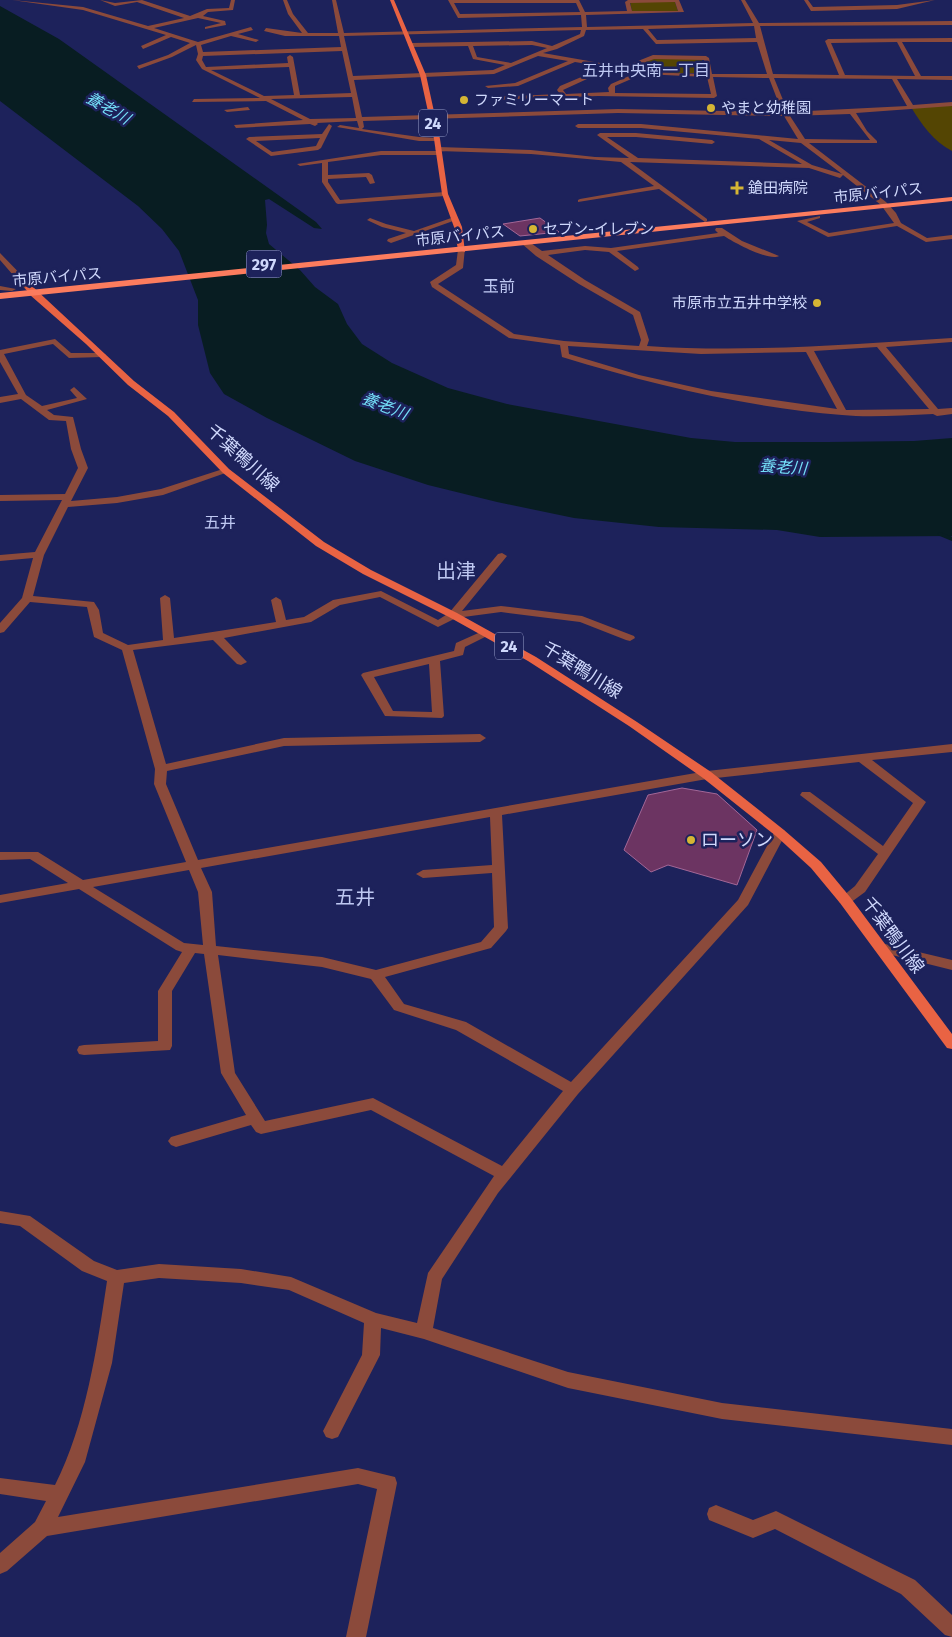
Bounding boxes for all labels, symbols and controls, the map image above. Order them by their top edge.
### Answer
district label: 五井中央南一丁目 [582,61,710,80]
water label: 養老川 [82,88,135,129]
place label: ファミリーマート [474,91,594,109]
marker: ファミリーマート [458,94,470,106]
place label: やまと幼稚園 [721,99,811,117]
marker: やまと幼稚園 [705,102,717,114]
road number: 24 [419,110,447,136]
place label: 鎗田病院 [748,179,808,197]
street label: 市原バイパス [832,179,924,207]
marker: 鎗田病院 [730,181,744,195]
place label: セブン-イレブン [543,220,654,238]
street label: 市原バイパス [414,222,506,250]
marker: セブン-イレブン [527,223,539,235]
road number: 297 [246,250,282,278]
street label: 市原バイパス [12,264,102,290]
district label: 玉前 [483,277,515,296]
place label: 市原市立五井中学校 [672,294,807,312]
marker: 市原市立五井中学校 [811,297,823,309]
water label: 養老川 [359,389,413,424]
street label: 千葉鴨川線 [202,420,284,496]
water label: 養老川 [758,456,810,478]
district label: 五井 [204,513,236,532]
district label: 出津 [436,559,476,583]
road number: 24 [495,632,523,659]
street label: 千葉鴨川線 [538,637,626,703]
place label: ローソン [701,829,773,851]
marker: ローソン [685,834,697,846]
district label: 五井 [335,885,375,909]
street label: 千葉鴨川線 [857,892,929,978]

